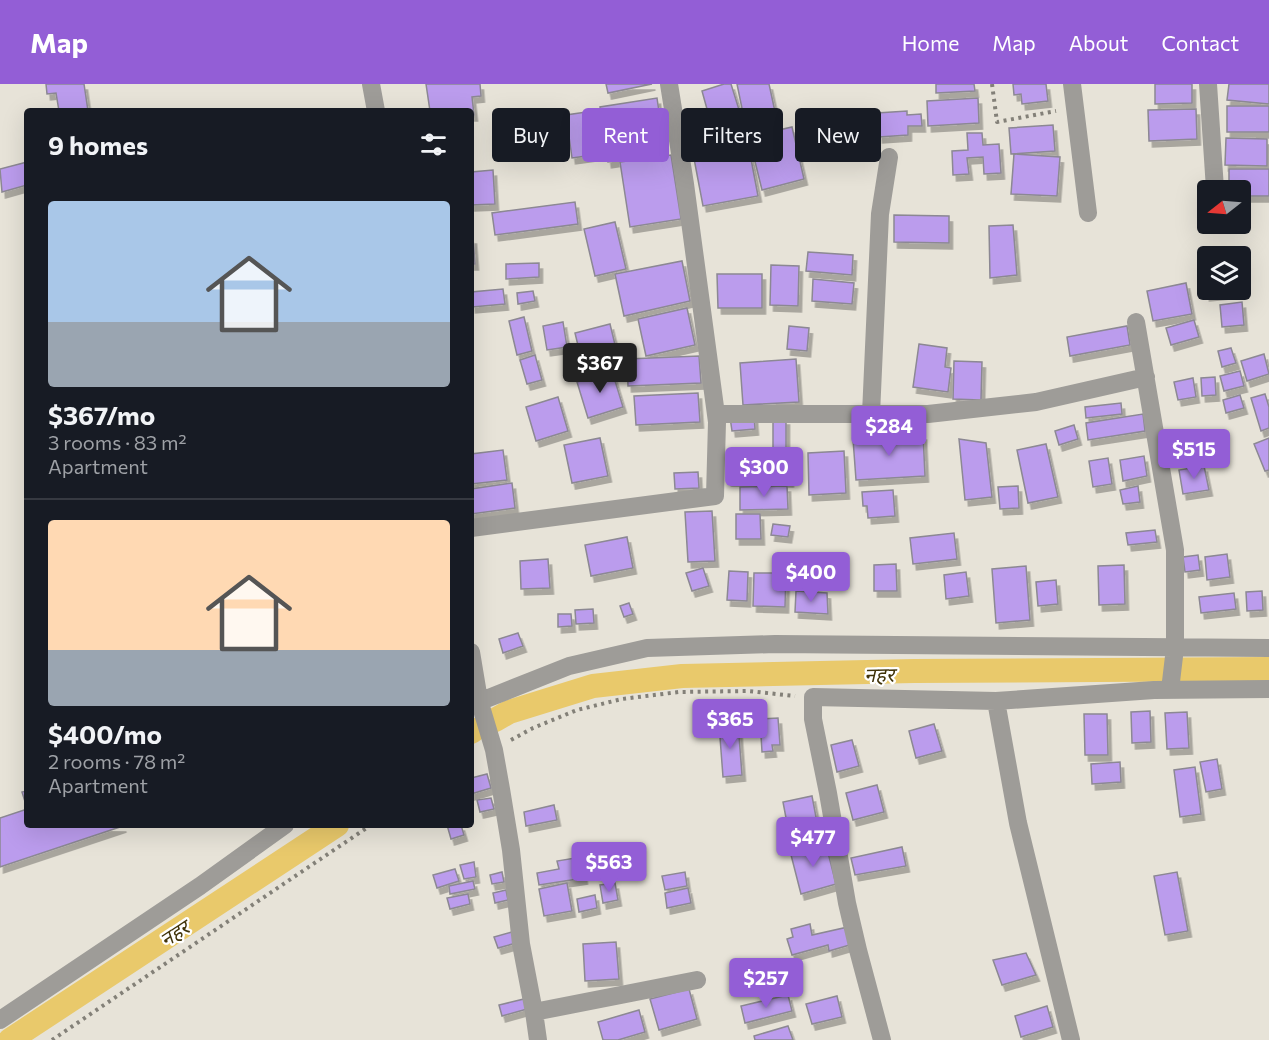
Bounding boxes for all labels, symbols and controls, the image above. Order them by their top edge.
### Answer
text: Map [30,25,88,59]
text: Home [902,30,959,55]
text: Map [992,30,1036,55]
text: About [1069,30,1128,55]
text: Contact [1161,30,1239,55]
chip: Buy [492,108,570,162]
chip: Rent [582,108,669,162]
chip: Filters [681,108,783,162]
chip: New [795,108,881,162]
icon: filters [417,128,450,161]
text: 9 homes [48,129,148,160]
north arrow [1197,180,1251,234]
map controls [1197,180,1251,300]
icon: home [195,240,303,348]
button: layers [1197,246,1251,300]
pin: $367 [564,343,636,394]
text: $367 [577,350,623,374]
text: $367/mo [48,399,155,430]
pin: $284 [853,406,925,457]
text: $284 [865,413,913,437]
pin: $515 [1158,429,1230,480]
text: 3 rooms · 83 m² [48,430,187,454]
text: $515 [1172,436,1216,460]
pin: $300 [728,447,800,498]
text: Apartment [48,454,148,478]
text: $300 [739,454,789,478]
pin: $400 [775,552,847,603]
icon: home [195,559,303,667]
text: $400 [786,559,836,583]
water label: नहर [864,662,898,686]
pin: $365 [694,699,766,750]
text: $365 [706,706,754,730]
text: $400/mo [48,718,162,749]
text: 2 rooms · 78 m² [48,749,185,773]
text: Apartment [48,773,148,797]
pin: $477 [777,817,849,868]
text: $477 [790,824,836,848]
pin: $563 [573,842,645,893]
text: $563 [585,849,633,873]
water label: नहर [155,913,196,951]
pin: $257 [730,958,802,1009]
text: $257 [743,965,789,989]

